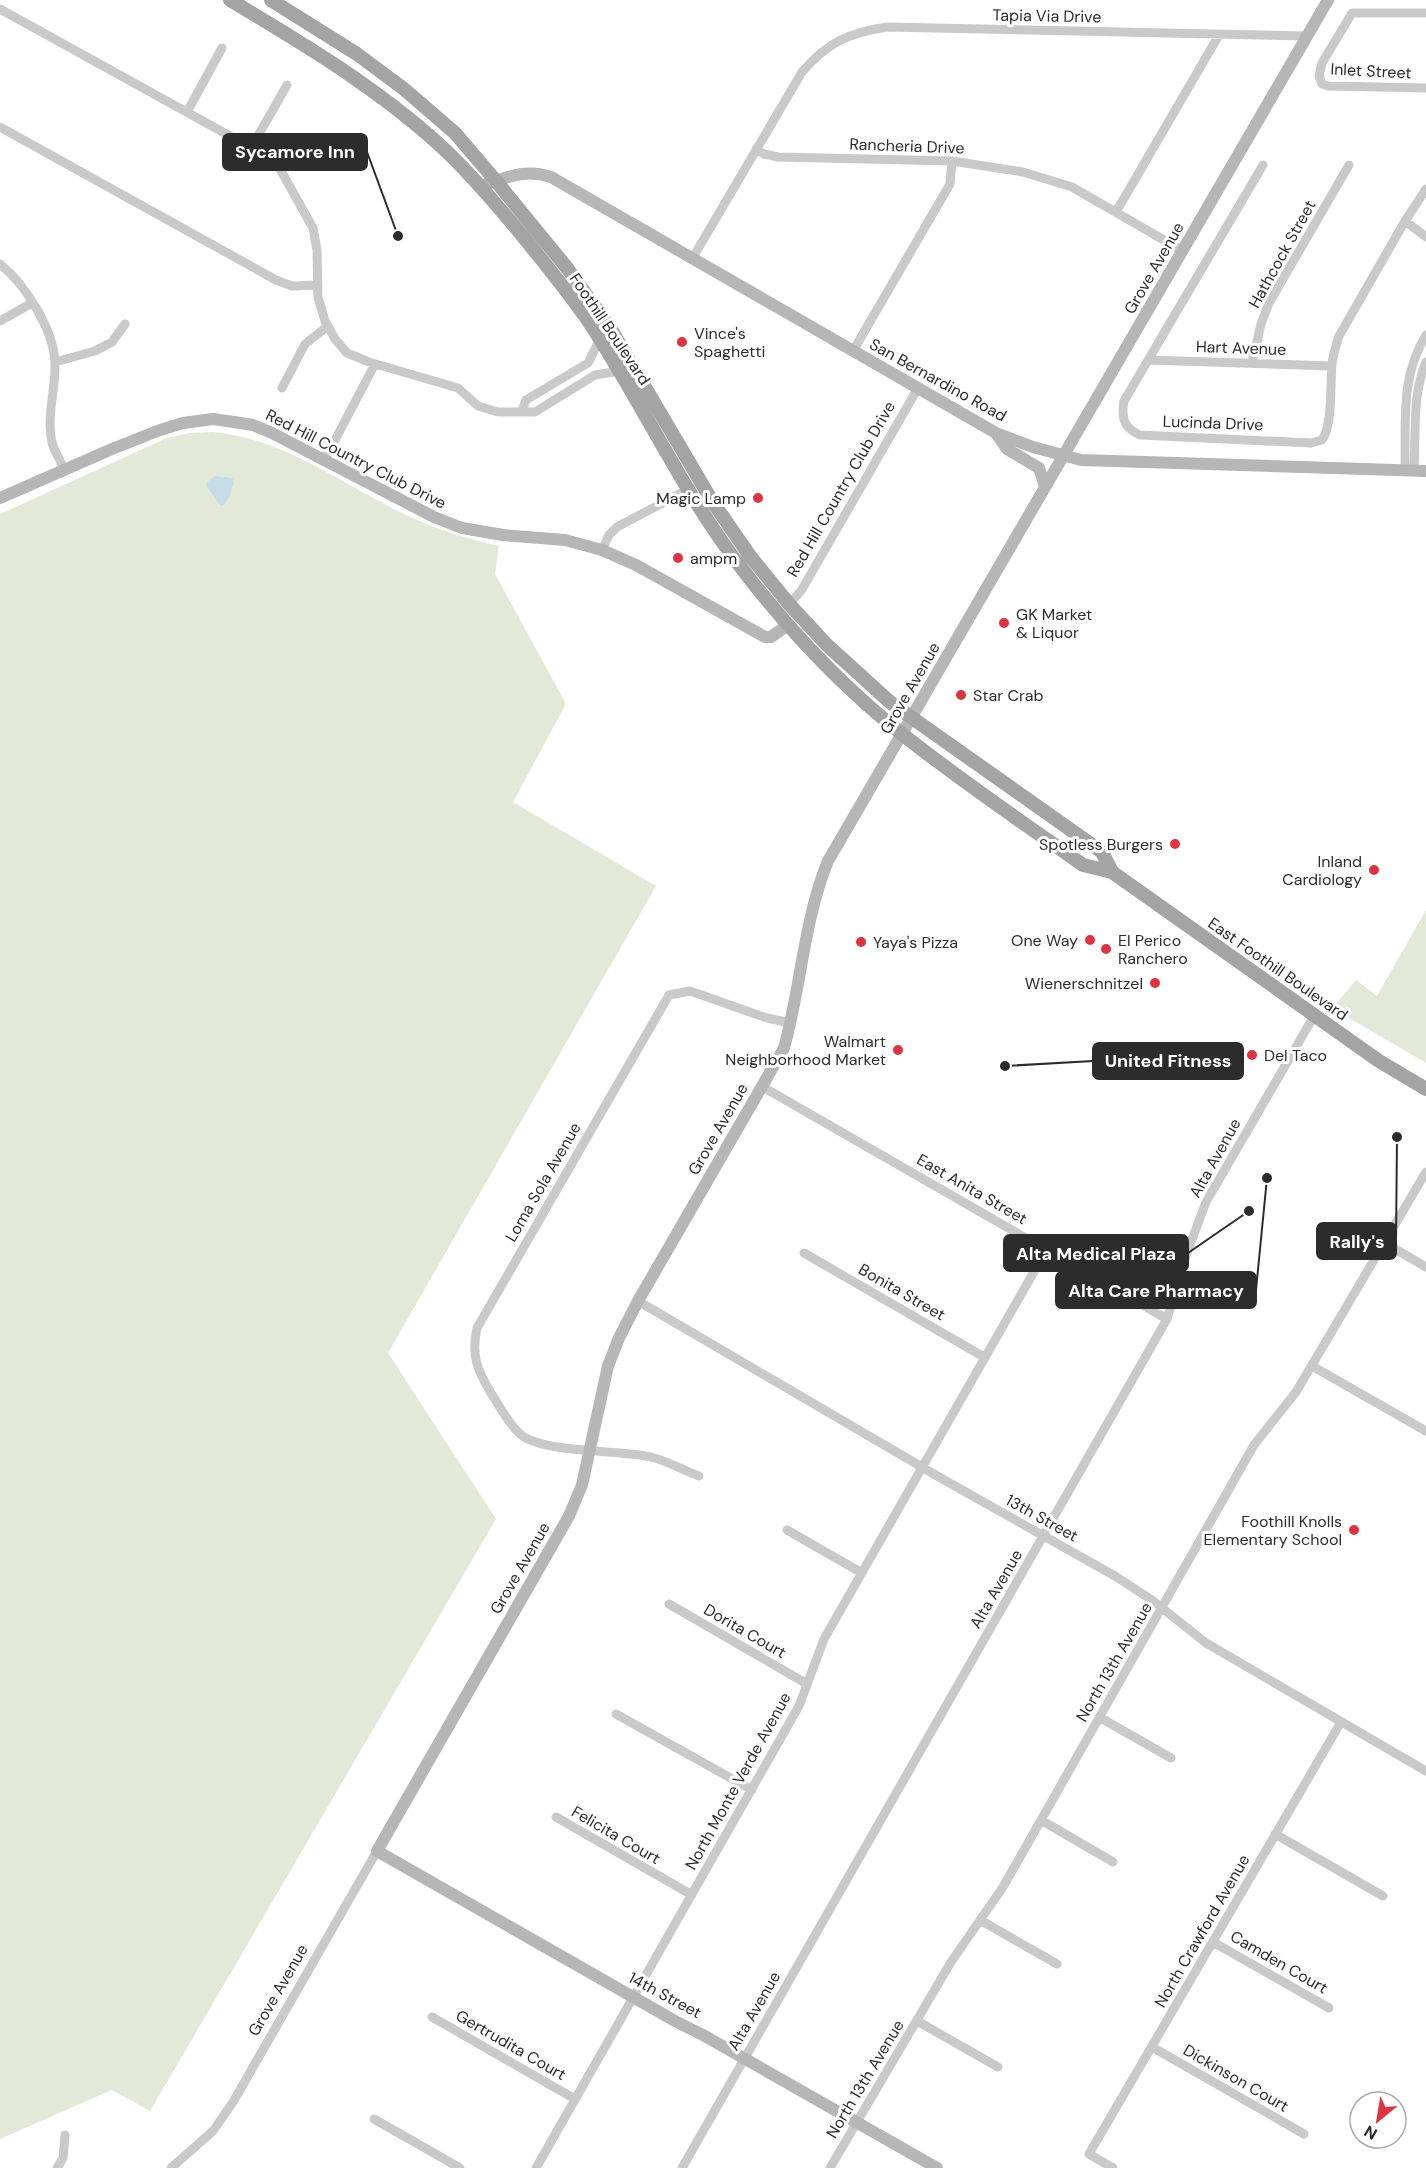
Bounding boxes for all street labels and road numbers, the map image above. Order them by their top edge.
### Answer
street label: Tapia Via Drive [992,5,1102,27]
street label: Inlet Street [1330,58,1412,84]
street label: Rancheria Drive [849,133,965,159]
street label: Hathcock Street [1244,196,1320,312]
street label: Grove Avenue [1119,218,1189,318]
street label: Foothill Boulevard [565,269,655,389]
street label: San Bernardino Road [866,334,1010,426]
street label: Hart Avenue [1195,336,1287,360]
street label: Red Hill Country Club Drive [782,397,900,581]
street label: Red Hill Country Club Drive [262,404,450,514]
street label: Lucinda Drive [1162,411,1264,435]
street label: Grove Avenue [875,638,945,738]
street label: East Foothill Boulevard [1204,913,1352,1025]
street label: Grove Avenue [683,1079,753,1179]
street label: Alta Avenue [1185,1115,1245,1201]
street label: Loma Sola Avenue [500,1119,586,1245]
street label: East Anita Street [913,1149,1031,1229]
street label: Bonita Street [855,1259,949,1325]
street label: 13th Street [1002,1490,1082,1546]
street label: Grove Avenue [485,1518,555,1618]
street label: Alta Avenue [965,1546,1027,1632]
street label: North 13th Avenue [1071,1598,1157,1726]
street label: Dorita Court [700,1599,790,1663]
street label: North Monte Verde Avenue [680,1689,796,1873]
street label: Felicita Court [568,1801,664,1869]
street label: North Crawford Avenue [1150,1851,1254,2011]
street label: Camden Court [1226,1926,1332,1998]
street label: Grove Avenue [243,1940,313,2040]
street label: 14th Street [625,1967,705,2023]
street label: Alta Avenue [723,1968,785,2054]
street label: Gertrudita Court [452,2005,570,2085]
street label: North 13th Avenue [821,2016,909,2142]
street label: Dickinson Court [1179,2039,1293,2117]

